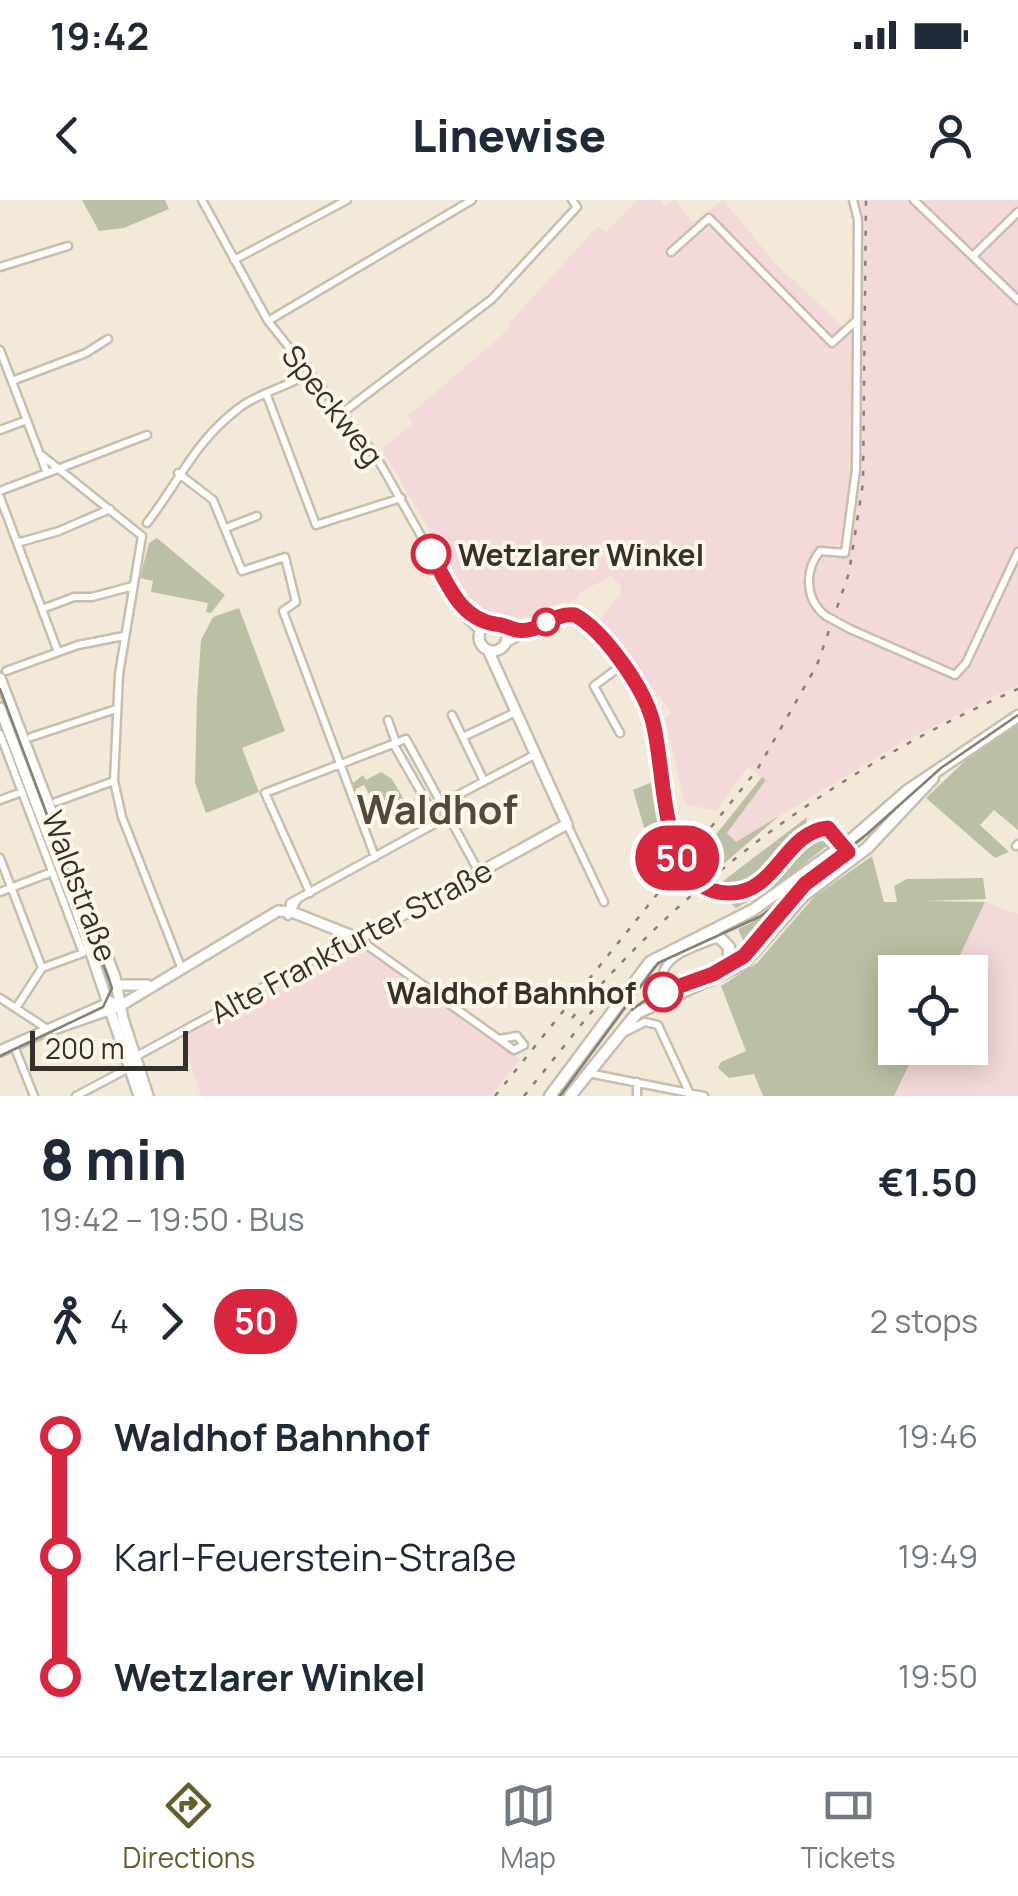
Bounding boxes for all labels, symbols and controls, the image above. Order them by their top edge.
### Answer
text: 19:42 [50,9,149,61]
text: Linewise [412,104,606,166]
icon: back [40,108,95,163]
icon: person [923,108,978,163]
street label: Speckweg [273,336,393,474]
place label: Wetzlarer Winkel [458,534,704,575]
marker: Wetzlarer Winkel [412,535,450,573]
unlabelled marker [533,609,559,635]
district label: Waldhof [356,781,518,836]
street label: Waldstraße [32,805,128,967]
line badge: 50 [632,826,722,890]
text: 50 [655,834,699,882]
street label: Alte Frankfurter Straße [203,849,499,1033]
map controls [878,955,988,1065]
button: locate [878,955,988,1065]
place label: Waldhof Bahnhof [387,972,637,1013]
marker: Waldhof Bahnhof [644,973,682,1011]
scale bar [30,1026,188,1070]
text: 200 m [45,1029,124,1067]
text: 8 min [40,1121,187,1197]
text: €1.50 [878,1155,978,1207]
text: 19:42 – 19:50 · Bus [40,1197,304,1241]
icon: walk [40,1294,95,1349]
icon: forward [144,1294,199,1349]
text: 50 [234,1297,277,1345]
text: 4 [110,1299,129,1343]
text: 2 stops [870,1299,978,1343]
text: Waldhof Bahnhof [114,1410,430,1462]
text: 19:46 [897,1414,978,1458]
text: Karl-Feuerstein-Straße [114,1530,516,1582]
text: 19:49 [898,1534,978,1578]
text: Wetzlarer Winkel [114,1650,426,1702]
text: 19:50 [898,1654,978,1698]
tab: Directions [123,1778,255,1876]
tab: Map [500,1778,556,1876]
tab: Tickets [801,1778,895,1876]

